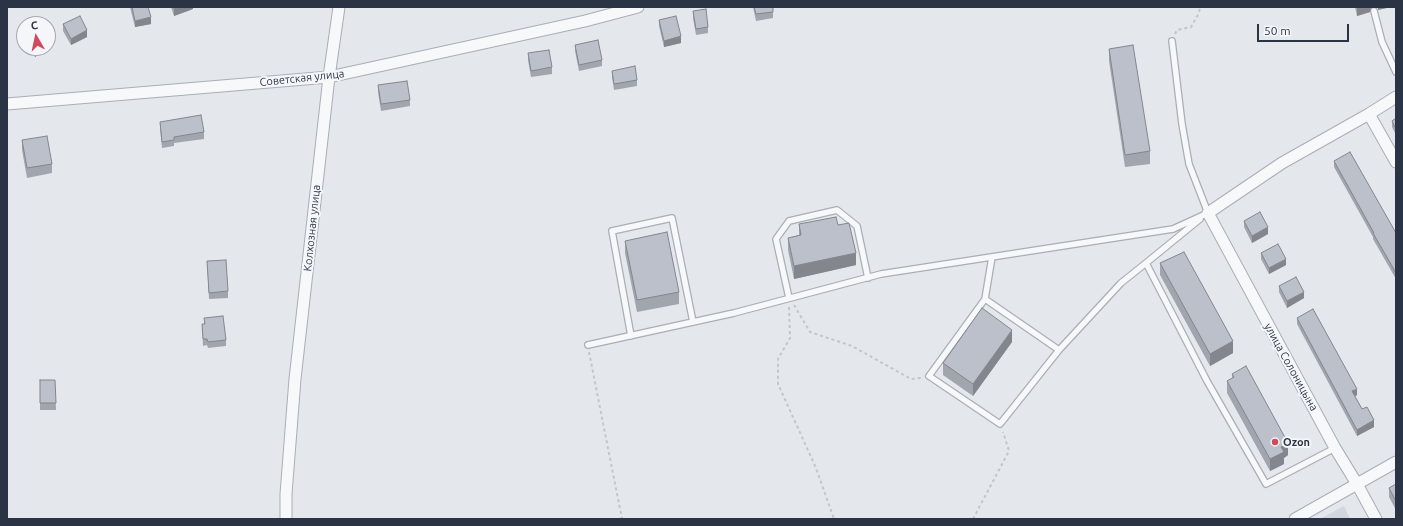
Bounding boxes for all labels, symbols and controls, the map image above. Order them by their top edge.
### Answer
north arrow [16,16,56,56]
scale bar [1259,16,1351,42]
text: С [30,19,39,32]
text: 50 m [1264,24,1291,37]
street label: Советская улица [259,67,345,89]
street label: Колхозная улица [301,184,323,272]
street label: улица Солоницына [1261,321,1321,413]
place label: Ozon [1283,435,1310,449]
marker: Ozon [1270,437,1280,447]

